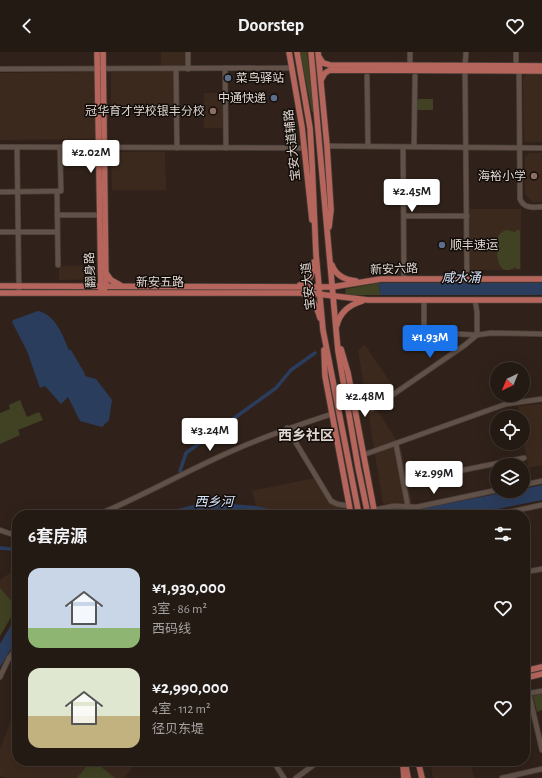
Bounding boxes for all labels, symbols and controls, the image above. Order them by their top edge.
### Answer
icon: back [16,15,38,37]
icon: heart [504,15,526,37]
text: Doorstep [238,17,304,35]
place label: 菜鸟驿站 [236,71,284,84]
marker: 菜鸟驿站 [223,73,233,83]
place label: 中通快递 [218,91,266,104]
marker: 中通快递 [269,93,279,103]
place label: 冠华育才学校银丰分校 [85,104,205,117]
marker: 冠华育才学校银丰分校 [208,106,218,116]
street label: 宝安大道辅路 [281,109,302,182]
pin: ¥2.02M [58,140,124,174]
text: ¥2.02M [71,146,111,159]
place label: 海裕小学 [478,169,526,182]
marker: 海裕小学 [529,171,539,181]
pin: ¥2.45M [379,179,445,213]
text: ¥2.45M [393,185,431,198]
place label: 顺丰速运 [450,238,498,251]
marker: 顺丰速运 [437,240,447,250]
street label: 翻身路 [82,252,97,288]
street label: 宝安大道 [299,261,316,311]
street label: 新安六路 [370,261,418,276]
water label: 咸水涌 [441,271,482,285]
street label: 新安五路 [136,275,184,288]
pin: ¥1.93M [397,325,463,359]
text: ¥1.93M [412,331,448,344]
north arrow [490,362,530,402]
map controls [490,362,530,498]
pin: ¥2.48M [332,384,398,418]
text: ¥2.48M [345,390,385,403]
button: locate [490,410,530,450]
pin: ¥3.24M [177,418,243,452]
text: ¥3.24M [191,424,229,437]
district label: 西乡社区 [278,427,334,443]
button: layers [490,458,530,498]
pin: ¥2.99M [401,461,467,495]
text: ¥2.99M [415,467,453,480]
water label: 西乡河 [194,495,236,509]
icon: filters [492,523,514,545]
text: 6套房源 [28,528,87,545]
text: ¥1,930,000 [152,579,226,596]
icon: home [60,584,108,632]
icon: heart [492,597,514,619]
text: 3室 · 86 m² [152,603,207,616]
text: 西码线 [152,623,191,636]
text: ¥2,990,000 [152,679,229,696]
icon: home [60,684,108,732]
icon: heart [492,697,514,719]
text: 4室 · 112 m² [152,703,210,716]
text: 径贝东堤 [152,723,204,736]

